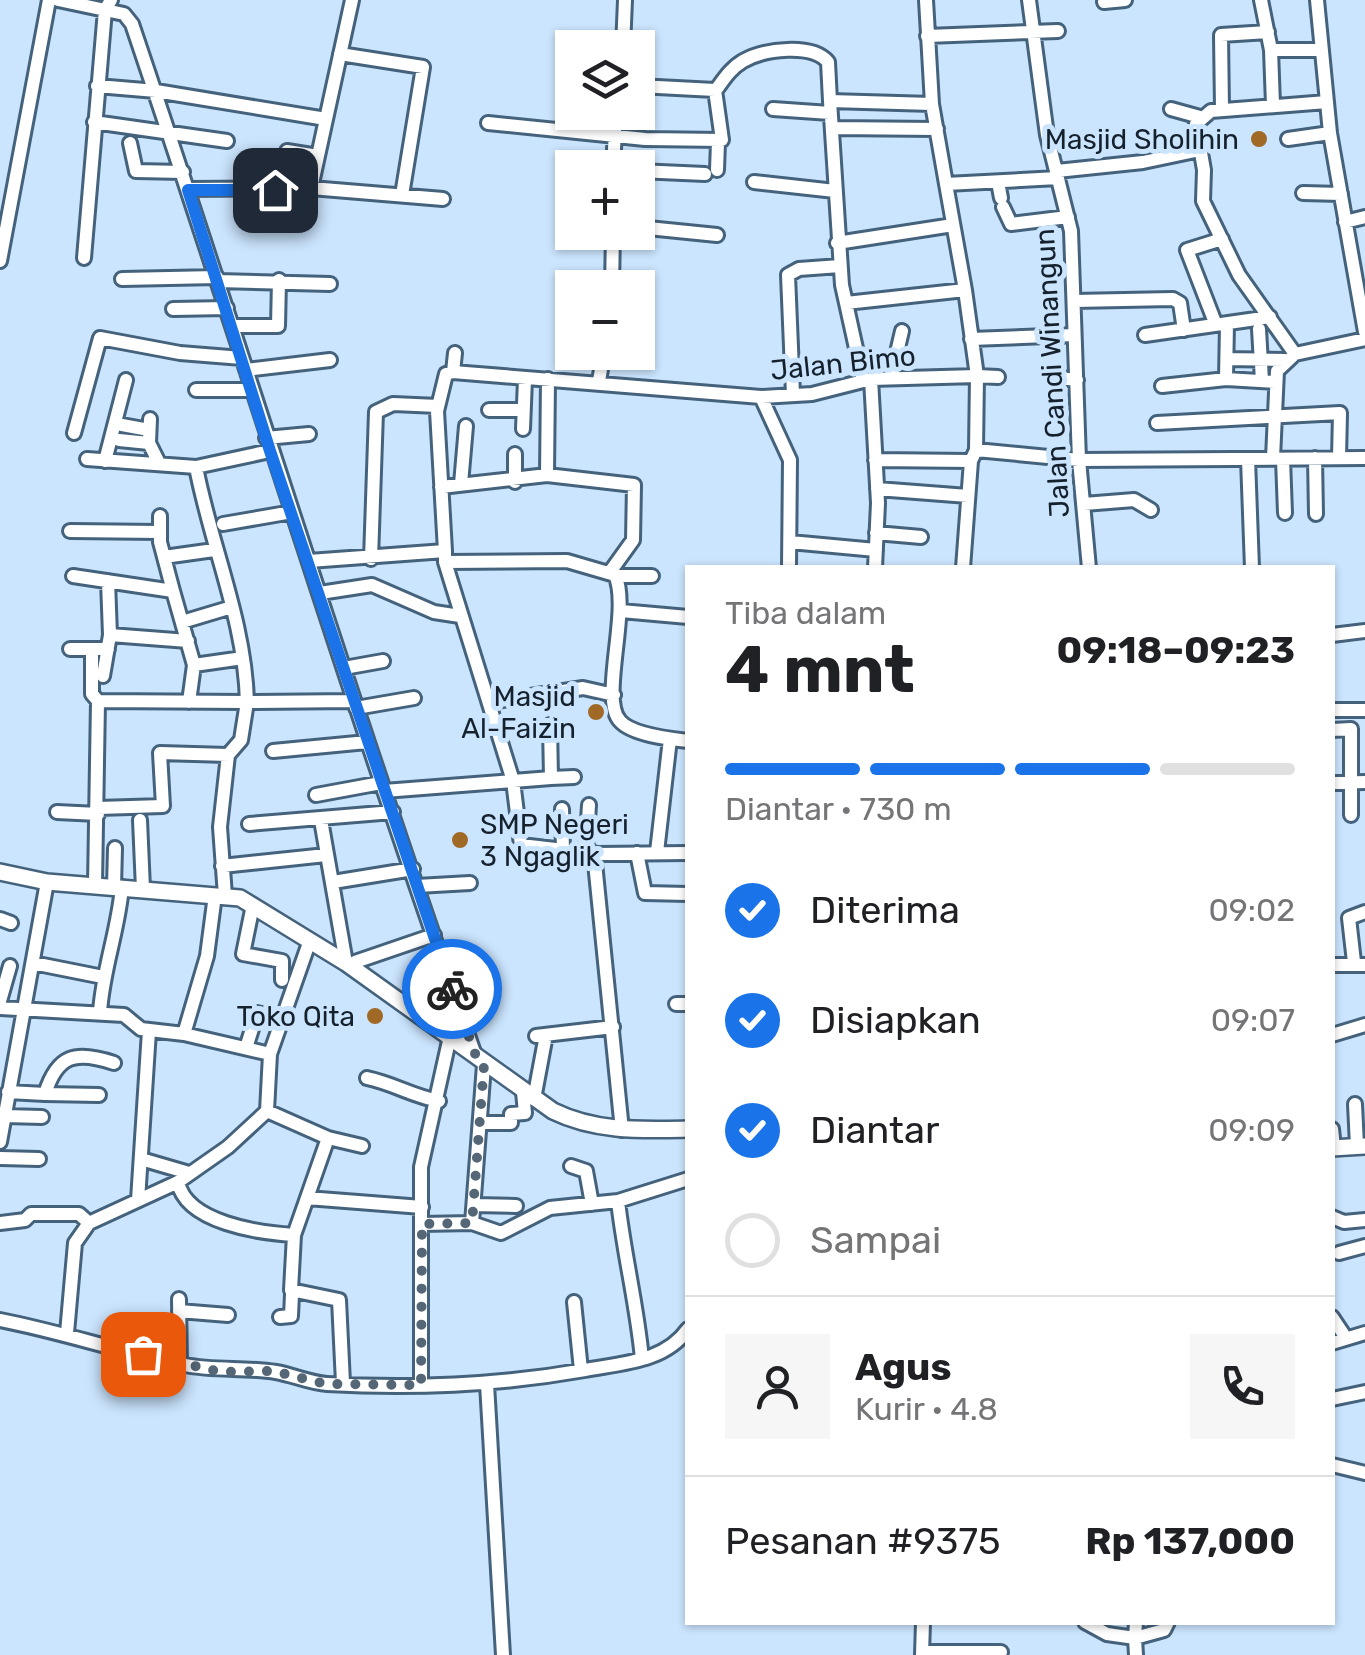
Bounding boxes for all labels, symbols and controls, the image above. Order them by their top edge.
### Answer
map controls [555,30,655,370]
button: layers [555,30,655,130]
place label: Masjid Sholihin [1045,123,1239,156]
marker: Masjid Sholihin [1248,128,1270,150]
pin [233,148,318,233]
button: + [555,150,655,250]
icon: home [248,163,303,218]
street label: Jalan Candi Winangun [1028,228,1076,518]
button: − [555,270,655,370]
street label: Jalan Bimo [769,339,917,387]
text: Tiba dalam [725,594,886,632]
text: 09:18–09:23 [1057,627,1295,673]
text: 4 mnt [725,631,915,708]
place label: Masjid Al-Faizin [461,680,576,745]
marker: Masjid Al-Faizin [585,701,607,723]
text: Diantar · 730 m [725,790,952,828]
place label: SMP Negeri 3 Ngaglik [480,808,629,873]
marker: SMP Negeri 3 Ngaglik [449,829,471,851]
icon: check [725,883,780,938]
text: Diterima [810,887,960,933]
text: 09:02 [1208,891,1295,929]
courier [402,939,502,1039]
icon: bike [425,962,480,1017]
icon: check [725,993,780,1048]
text: Disiapkan [810,997,981,1043]
place label: Toko Qita [237,1000,355,1033]
text: 09:07 [1211,1001,1295,1039]
marker: Toko Qita [364,1005,386,1027]
icon: check [725,1103,780,1158]
text: Diantar [810,1107,939,1153]
text: 09:09 [1208,1111,1295,1149]
text: Sampai [810,1217,941,1263]
pin [101,1312,186,1397]
icon: bag [116,1327,171,1382]
button: person [725,1334,830,1439]
button: phone [1190,1334,1295,1439]
text: Agus [855,1344,951,1390]
text: Kurir · 4.8 [855,1390,998,1428]
text: Pesanan #9375 [725,1518,1000,1564]
text: Rp 137,000 [1085,1518,1295,1564]

